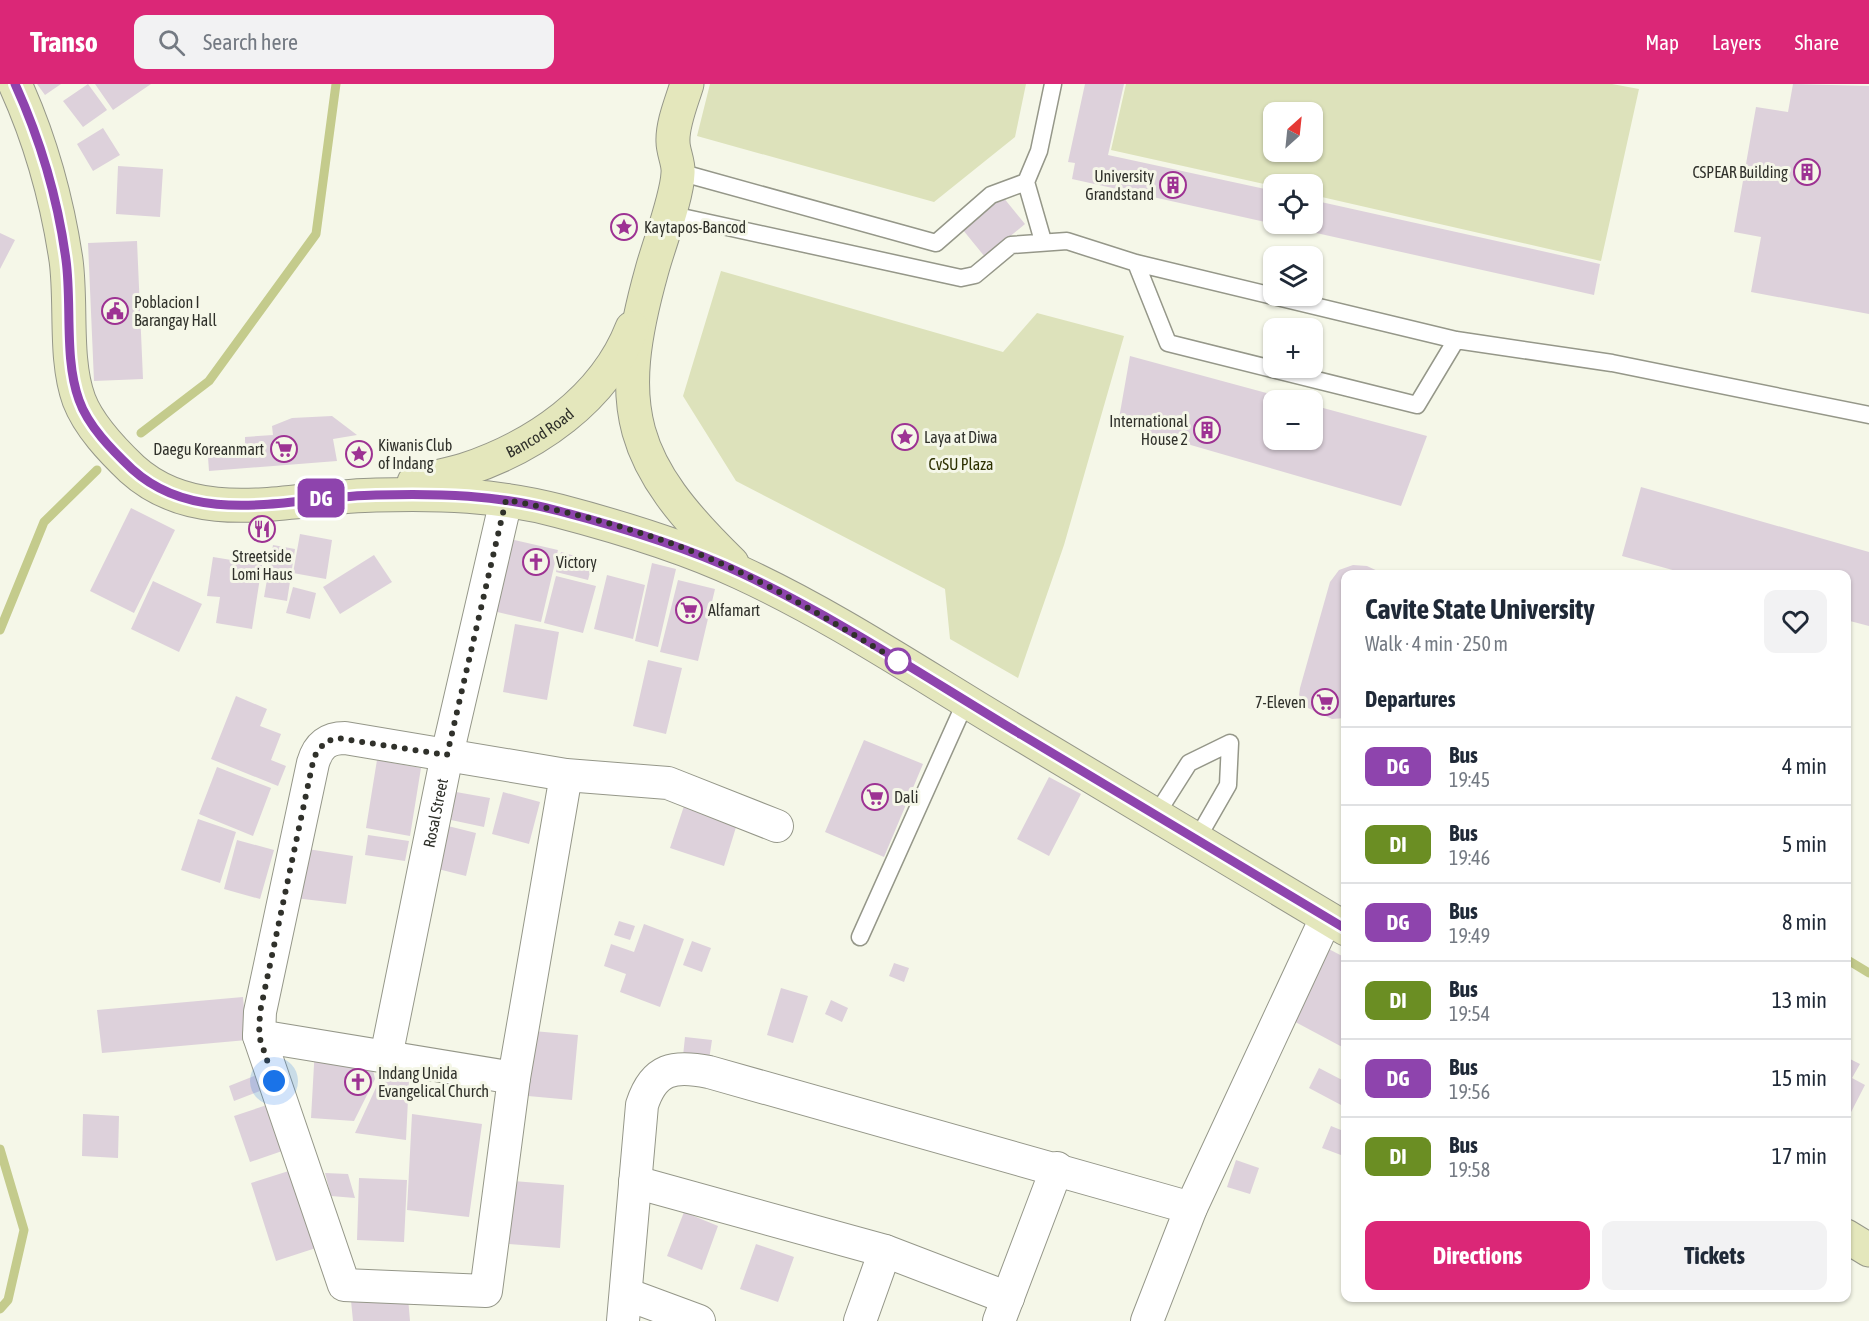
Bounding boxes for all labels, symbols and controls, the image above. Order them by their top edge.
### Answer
search box [134,15,554,69]
text: Transo [30,26,98,58]
icon: search [155,26,188,59]
text: Search here [203,29,298,55]
text: Map [1645,30,1679,54]
text: Layers [1712,30,1762,54]
text: Share [1795,30,1839,54]
north arrow [1263,102,1323,162]
map controls [1263,102,1323,450]
building icon: CSPEAR Building [1792,157,1822,187]
place label: CSPEAR Building [1692,163,1788,182]
place label: University Grandstand [1085,167,1154,203]
building icon: University Grandstand [1158,170,1188,200]
button: locate [1263,174,1323,234]
place icon: Kaytapos-Bancod [609,212,639,242]
place label: Kaytapos-Bancod [644,218,746,237]
button: layers [1263,246,1323,306]
place label: Poblacion I Barangay Hall [134,293,217,330]
public building icon: Poblacion I Barangay Hall [100,296,130,326]
button: + [1263,318,1323,378]
button: − [1263,390,1323,450]
street label: Bancod Road [503,404,577,461]
place label: International House 2 [1109,412,1189,448]
building icon: International House 2 [1192,415,1222,445]
place icon: Laya at Diwa [890,422,920,452]
place label: Laya at Diwa [924,428,997,447]
supermarket icon: Daegu Koreanmart [269,434,299,464]
place label: Kiwanis Club of Indang [378,436,452,473]
place icon: Kiwanis Club of Indang [344,439,374,469]
place label: Daegu Koreanmart [153,440,264,459]
park label: CvSU Plaza [929,455,993,473]
line badge: DG [294,478,348,518]
text: DG [310,486,332,510]
restaurant icon: Streetside Lomi Haus [247,514,277,544]
place label: Streetside Lomi Haus [231,547,293,583]
church icon: Victory [521,547,551,577]
place label: Victory [556,553,597,572]
button: heart [1764,590,1827,653]
text: Cavite State University [1365,593,1595,625]
supermarket icon: Alfamart [674,595,704,625]
place label: Alfamart [708,601,760,619]
text: Walk · 4 min · 250 m [1365,632,1508,655]
unlabelled marker [885,648,911,674]
text: Departures [1365,686,1455,712]
supermarket icon: 7-Eleven [1310,687,1340,717]
place label: 7-Eleven [1255,693,1306,711]
text: Bus [1449,742,1478,768]
text: 4 min [1782,753,1827,779]
text: DG [1387,754,1409,778]
text: 19:45 [1449,768,1490,791]
street label: Rosal Street [420,776,451,849]
supermarket icon: Dali [860,782,890,812]
place label: Dali [894,788,918,806]
text: Bus [1449,820,1478,846]
text: 5 min [1782,831,1827,857]
text: DI [1389,832,1407,856]
text: 19:46 [1449,846,1490,869]
text: Bus [1449,898,1478,924]
text: 8 min [1782,909,1827,935]
text: DG [1387,910,1409,934]
text: 19:49 [1449,924,1490,947]
text: Bus [1449,976,1478,1002]
text: 13 min [1772,987,1827,1013]
text: DI [1389,988,1407,1012]
text: 19:54 [1449,1002,1490,1025]
text: Bus [1449,1054,1478,1080]
place label: Indang Unida Evangelical Church [378,1064,489,1101]
text: 15 min [1772,1065,1827,1091]
your location [259,1066,289,1096]
text: DG [1387,1066,1409,1090]
church icon: Indang Unida Evangelical Church [343,1067,373,1097]
text: 19:56 [1449,1080,1490,1103]
text: Bus [1449,1132,1478,1158]
text: 17 min [1772,1143,1827,1169]
text: DI [1389,1144,1407,1168]
text: 19:58 [1449,1158,1490,1181]
button: Directions [1365,1221,1590,1290]
button: Tickets [1602,1221,1827,1290]

